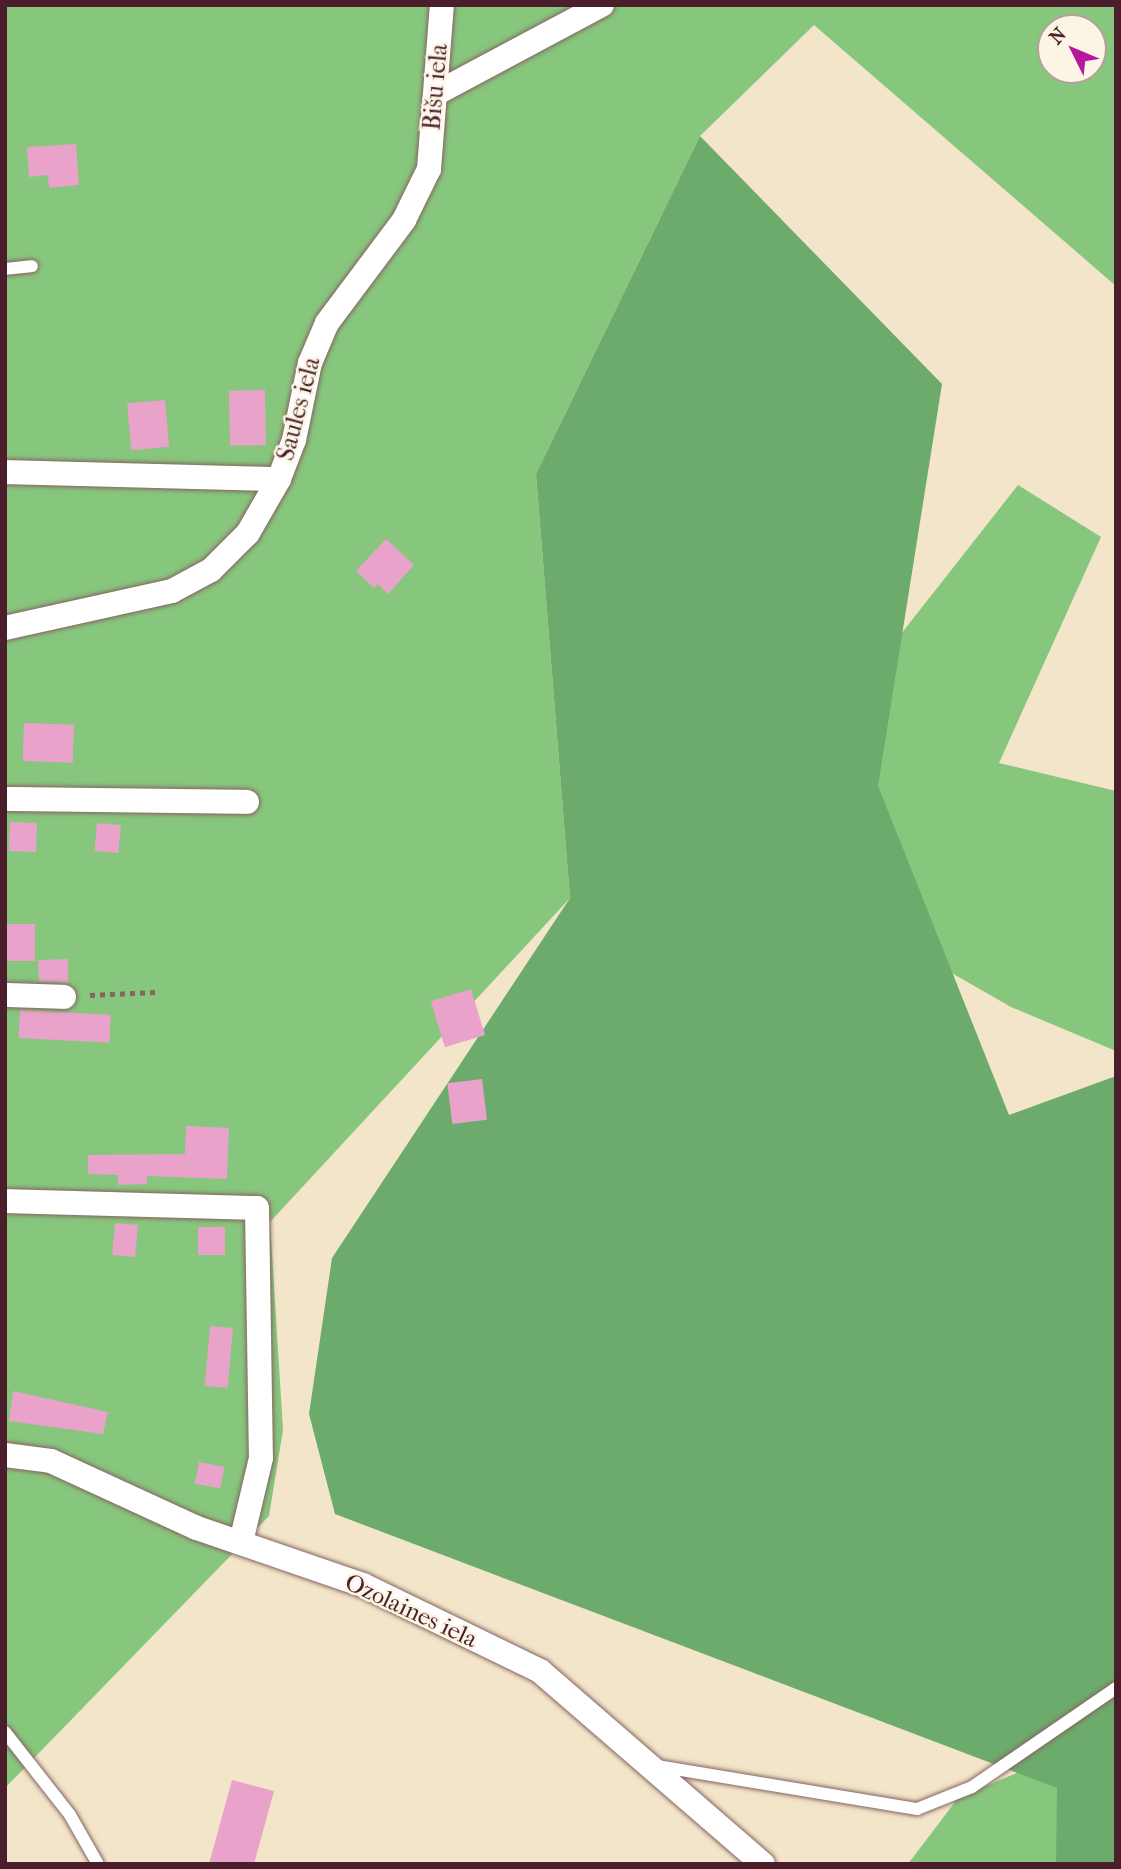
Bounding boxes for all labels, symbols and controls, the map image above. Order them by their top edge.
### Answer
north arrow [1037,14,1107,84]
text: N [1045,23,1071,49]
street label: Bišu iela [418,43,454,131]
street label: Saules iela [271,354,327,464]
street label: Ozolaines iela [340,1568,482,1654]

